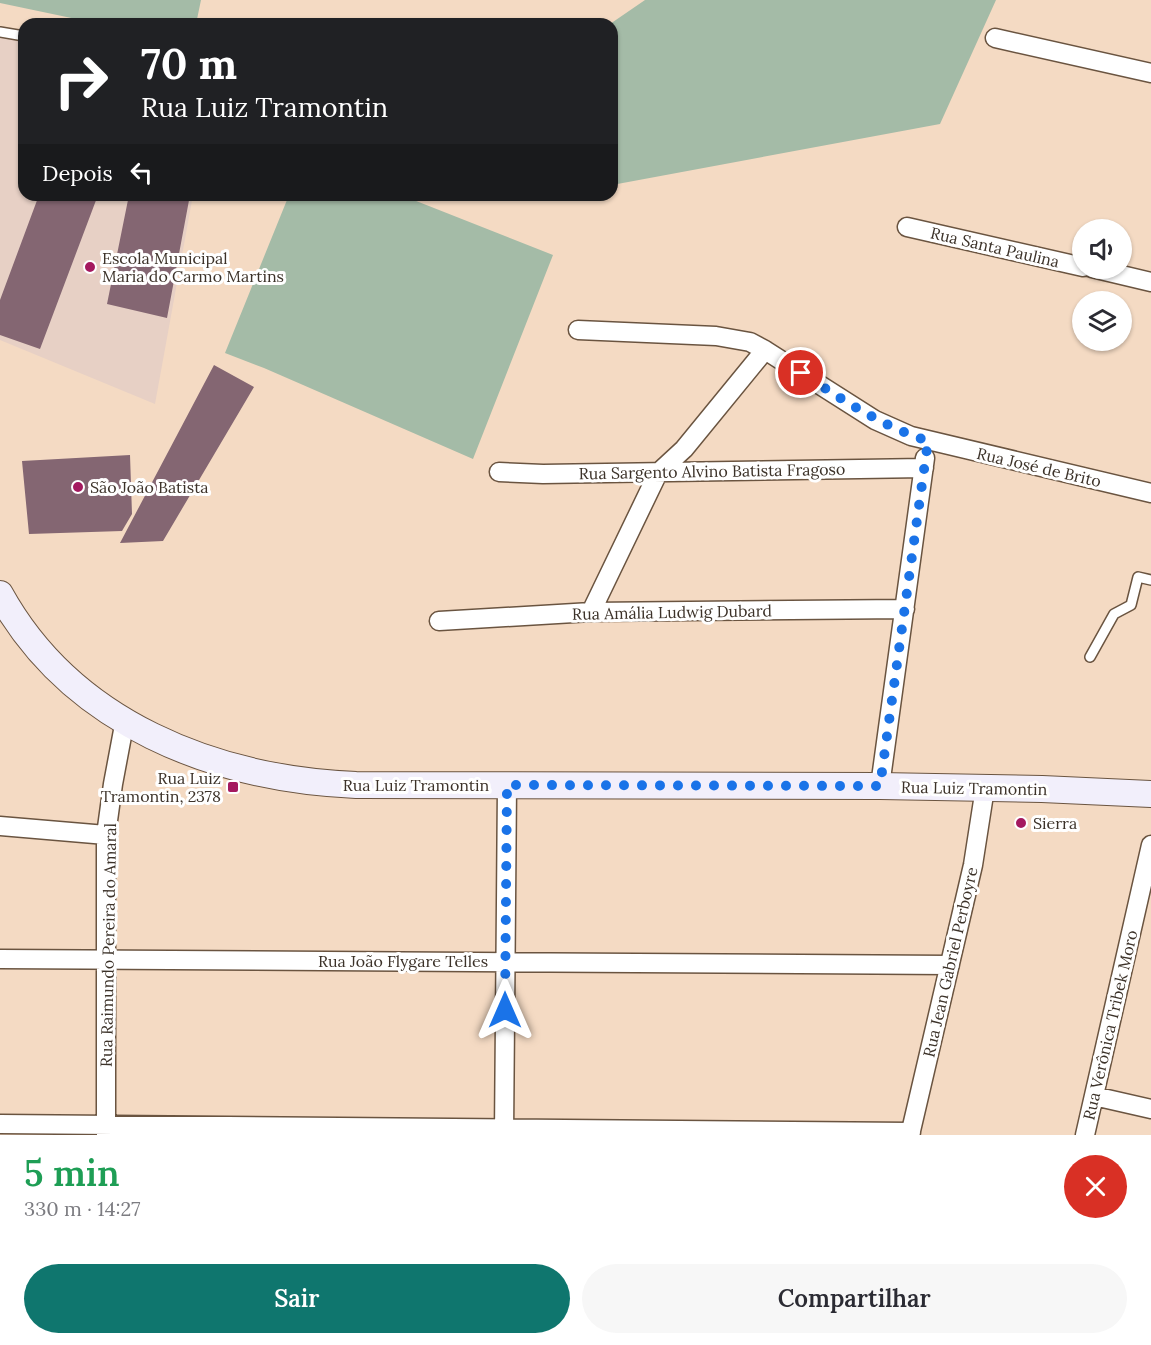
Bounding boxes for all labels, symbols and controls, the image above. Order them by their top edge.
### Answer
text: 70 m [141,37,237,91]
icon: right [42,42,120,120]
text: Rua Luiz Tramontin [141,90,388,124]
icon: left [125,156,158,189]
text: Depois [42,159,113,187]
map controls [1072,219,1132,351]
button: sound [1072,219,1132,279]
street label: Rua Santa Paulina [929,222,1061,272]
place label: Escola Municipal Maria do Carmo Martins [102,248,284,286]
marker: Escola Municipal Maria do Carmo Martins [83,260,97,274]
button: layers [1072,291,1132,351]
pin [775,347,826,398]
icon: arrive [784,356,817,389]
street label: Rua José de Brito [975,443,1103,491]
street label: Rua Sargento Alvino Batista Fragoso [579,459,845,483]
place label: São João Batista [90,477,209,497]
marker: São João Batista [71,480,85,494]
street label: Rua Amália Ludwig Dubard [572,600,773,624]
place label: Rua Luiz Tramontin, 2378 [101,768,221,806]
street label: Rua Luiz Tramontin [343,775,490,795]
street label: Rua Luiz Tramontin [901,777,1048,799]
marker: Rua Luiz Tramontin, 2378 [226,780,240,794]
place label: Sierra [1033,813,1077,833]
marker: Sierra [1014,816,1028,830]
street label: Rua Raimundo Pereira do Amaral [96,823,120,1067]
street label: Rua Jean Gabriel Perboyre [918,865,982,1059]
street label: Rua Verônica Tribek Moro [1078,928,1142,1122]
street label: Rua João Flygare Telles [318,951,488,971]
position arrow [473,978,537,1042]
text: 5 min [24,1150,120,1196]
button: close [1064,1155,1127,1218]
text: 330 m · 14:27 [24,1196,140,1221]
button: Sair [24,1264,570,1333]
button: Compartilhar [582,1264,1127,1333]

